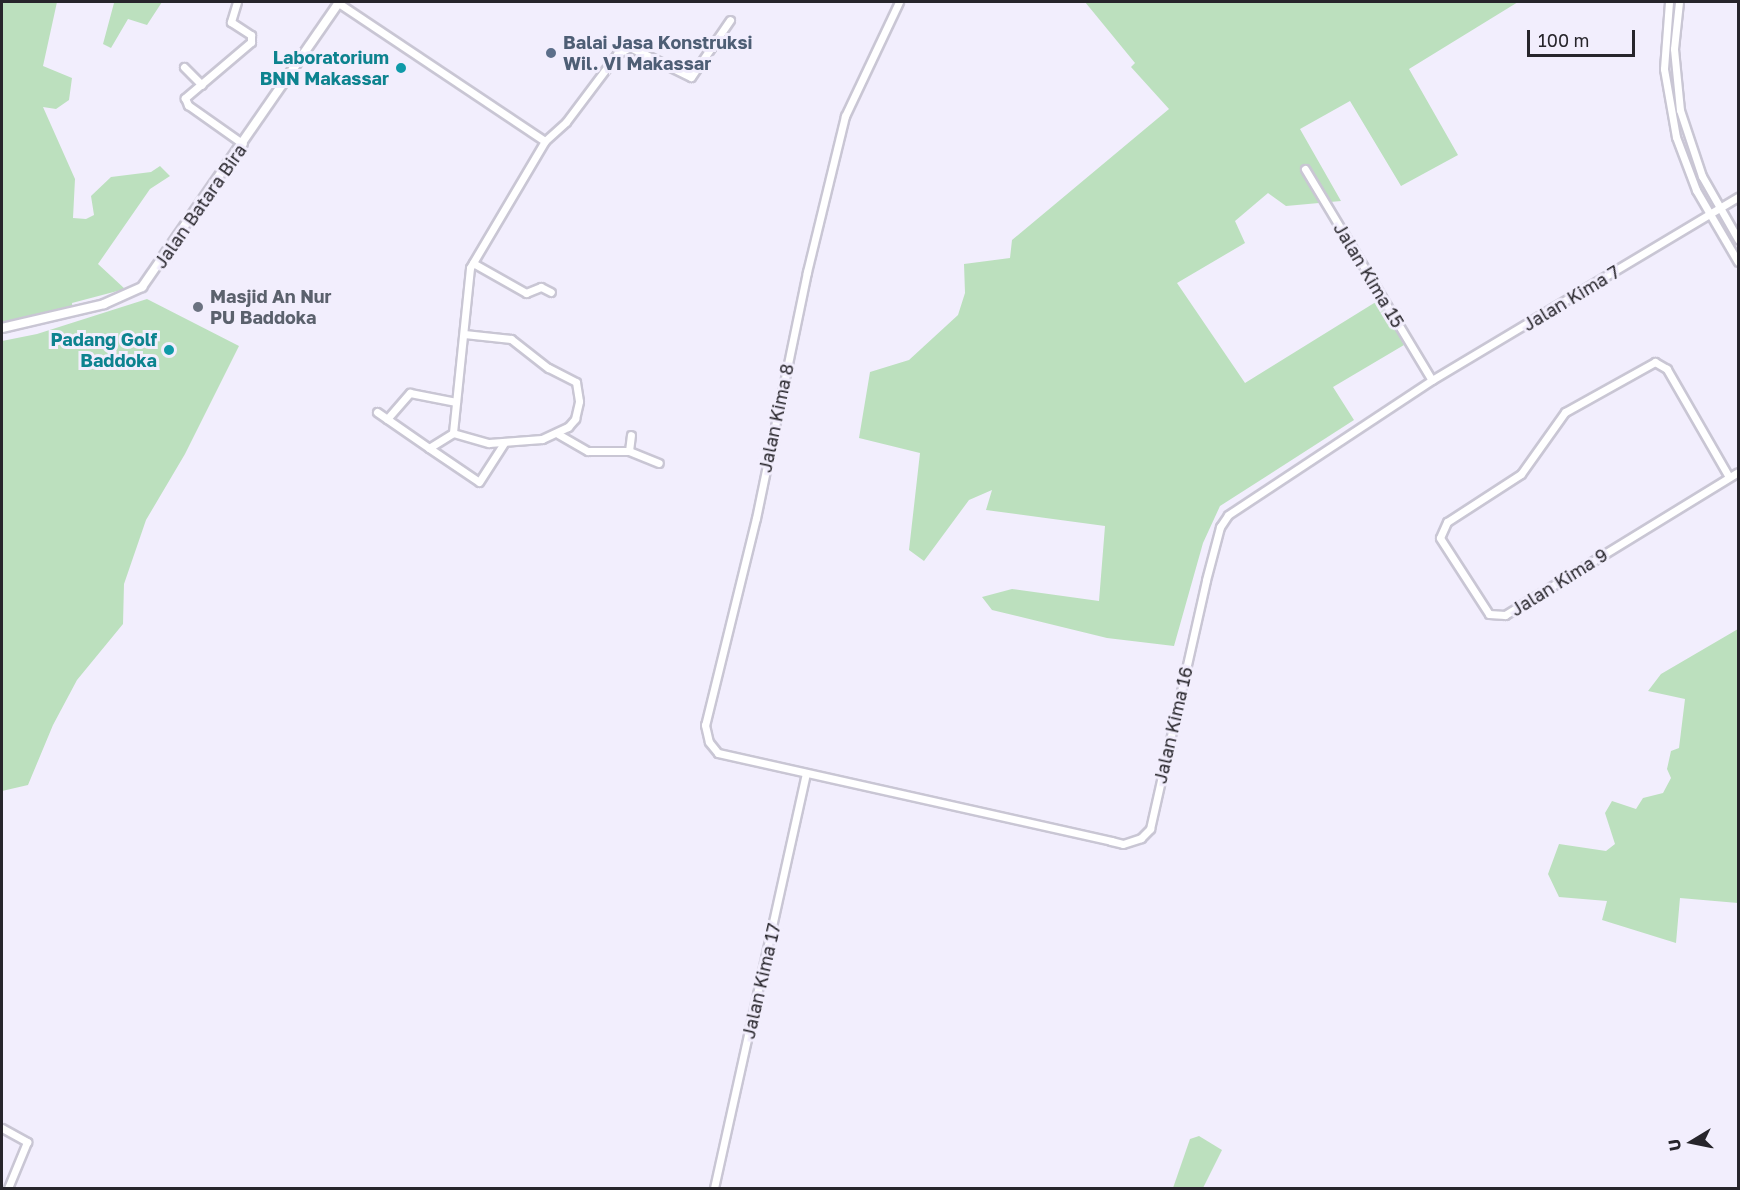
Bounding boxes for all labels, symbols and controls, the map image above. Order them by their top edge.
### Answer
scale bar [1530,18,1638,56]
text: 100 m [1538,29,1589,51]
place label: Balai Jasa Konstruksi Wil. VI Makassar [563,32,752,74]
marker: Balai Jasa Konstruksi Wil. VI Makassar [544,46,558,60]
place label: Laboratorium BNN Makassar [260,47,389,90]
marker: Laboratorium BNN Makassar [394,61,408,75]
street label: Jalan Batara Bira [149,140,251,272]
street label: Jalan Kima 15 [1329,219,1409,331]
street label: Jalan Kima 7 [1519,261,1623,335]
place label: Masjid An Nur PU Baddoka [210,286,332,328]
marker: Masjid An Nur PU Baddoka [191,300,205,314]
place label: Padang Golf Baddoka [50,329,157,372]
marker: Padang Golf Baddoka [162,343,176,357]
street label: Jalan Kima 8 [754,362,798,474]
street label: Jalan Kima 9 [1506,544,1612,620]
street label: Jalan Kima 16 [1149,665,1197,785]
street label: Jalan Kima 17 [737,921,785,1041]
north arrow [1662,1112,1722,1172]
text: U [1663,1138,1685,1153]

